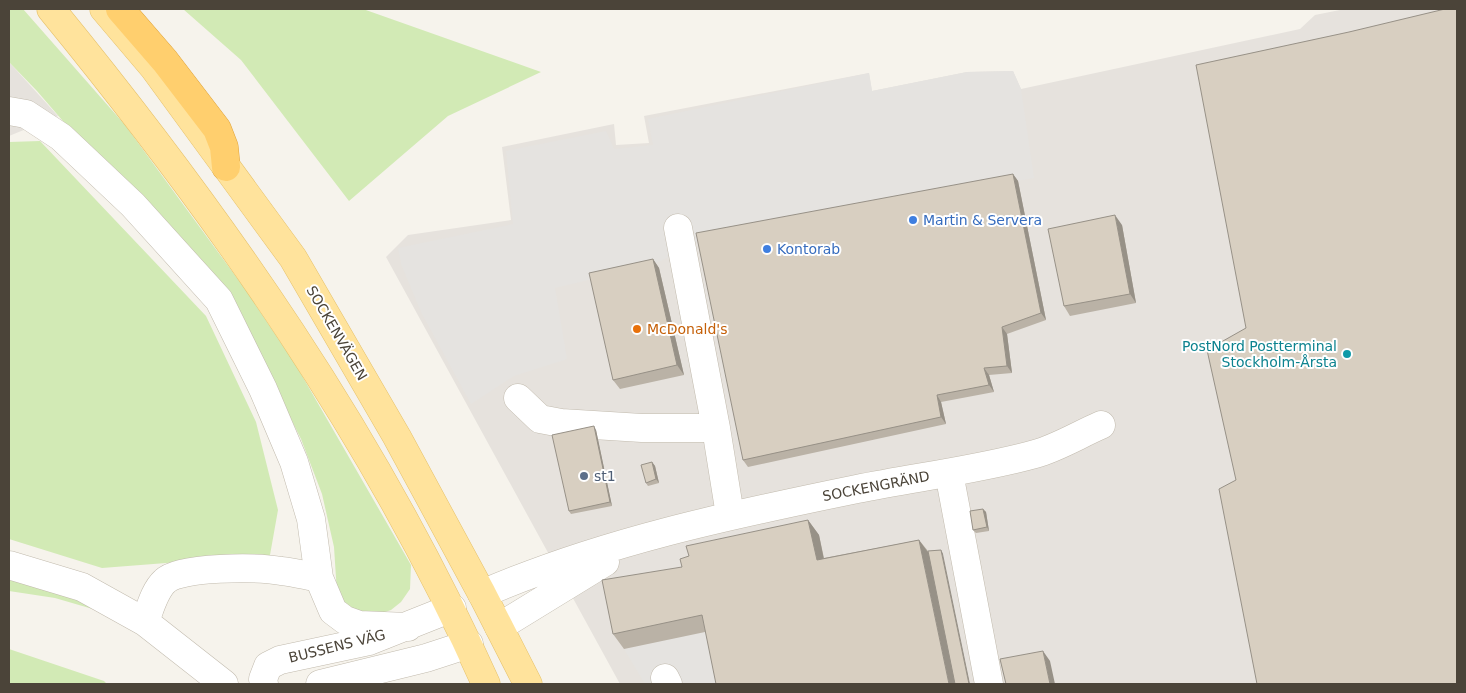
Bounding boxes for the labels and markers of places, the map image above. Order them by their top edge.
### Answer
place label: Martin & Servera [923,212,1042,228]
marker: Martin & Servera [907,214,919,226]
place label: Kontorab [777,241,840,257]
marker: Kontorab [761,243,773,255]
place label: McDonald's [647,321,728,337]
marker: McDonald's [631,323,643,335]
place label: PostNord Postterminal Stockholm-Årsta [1182,338,1337,370]
marker: PostNord Postterminal Stockholm-Årsta [1341,348,1353,360]
place label: st1 [594,468,616,484]
marker: st1 [578,470,590,482]

